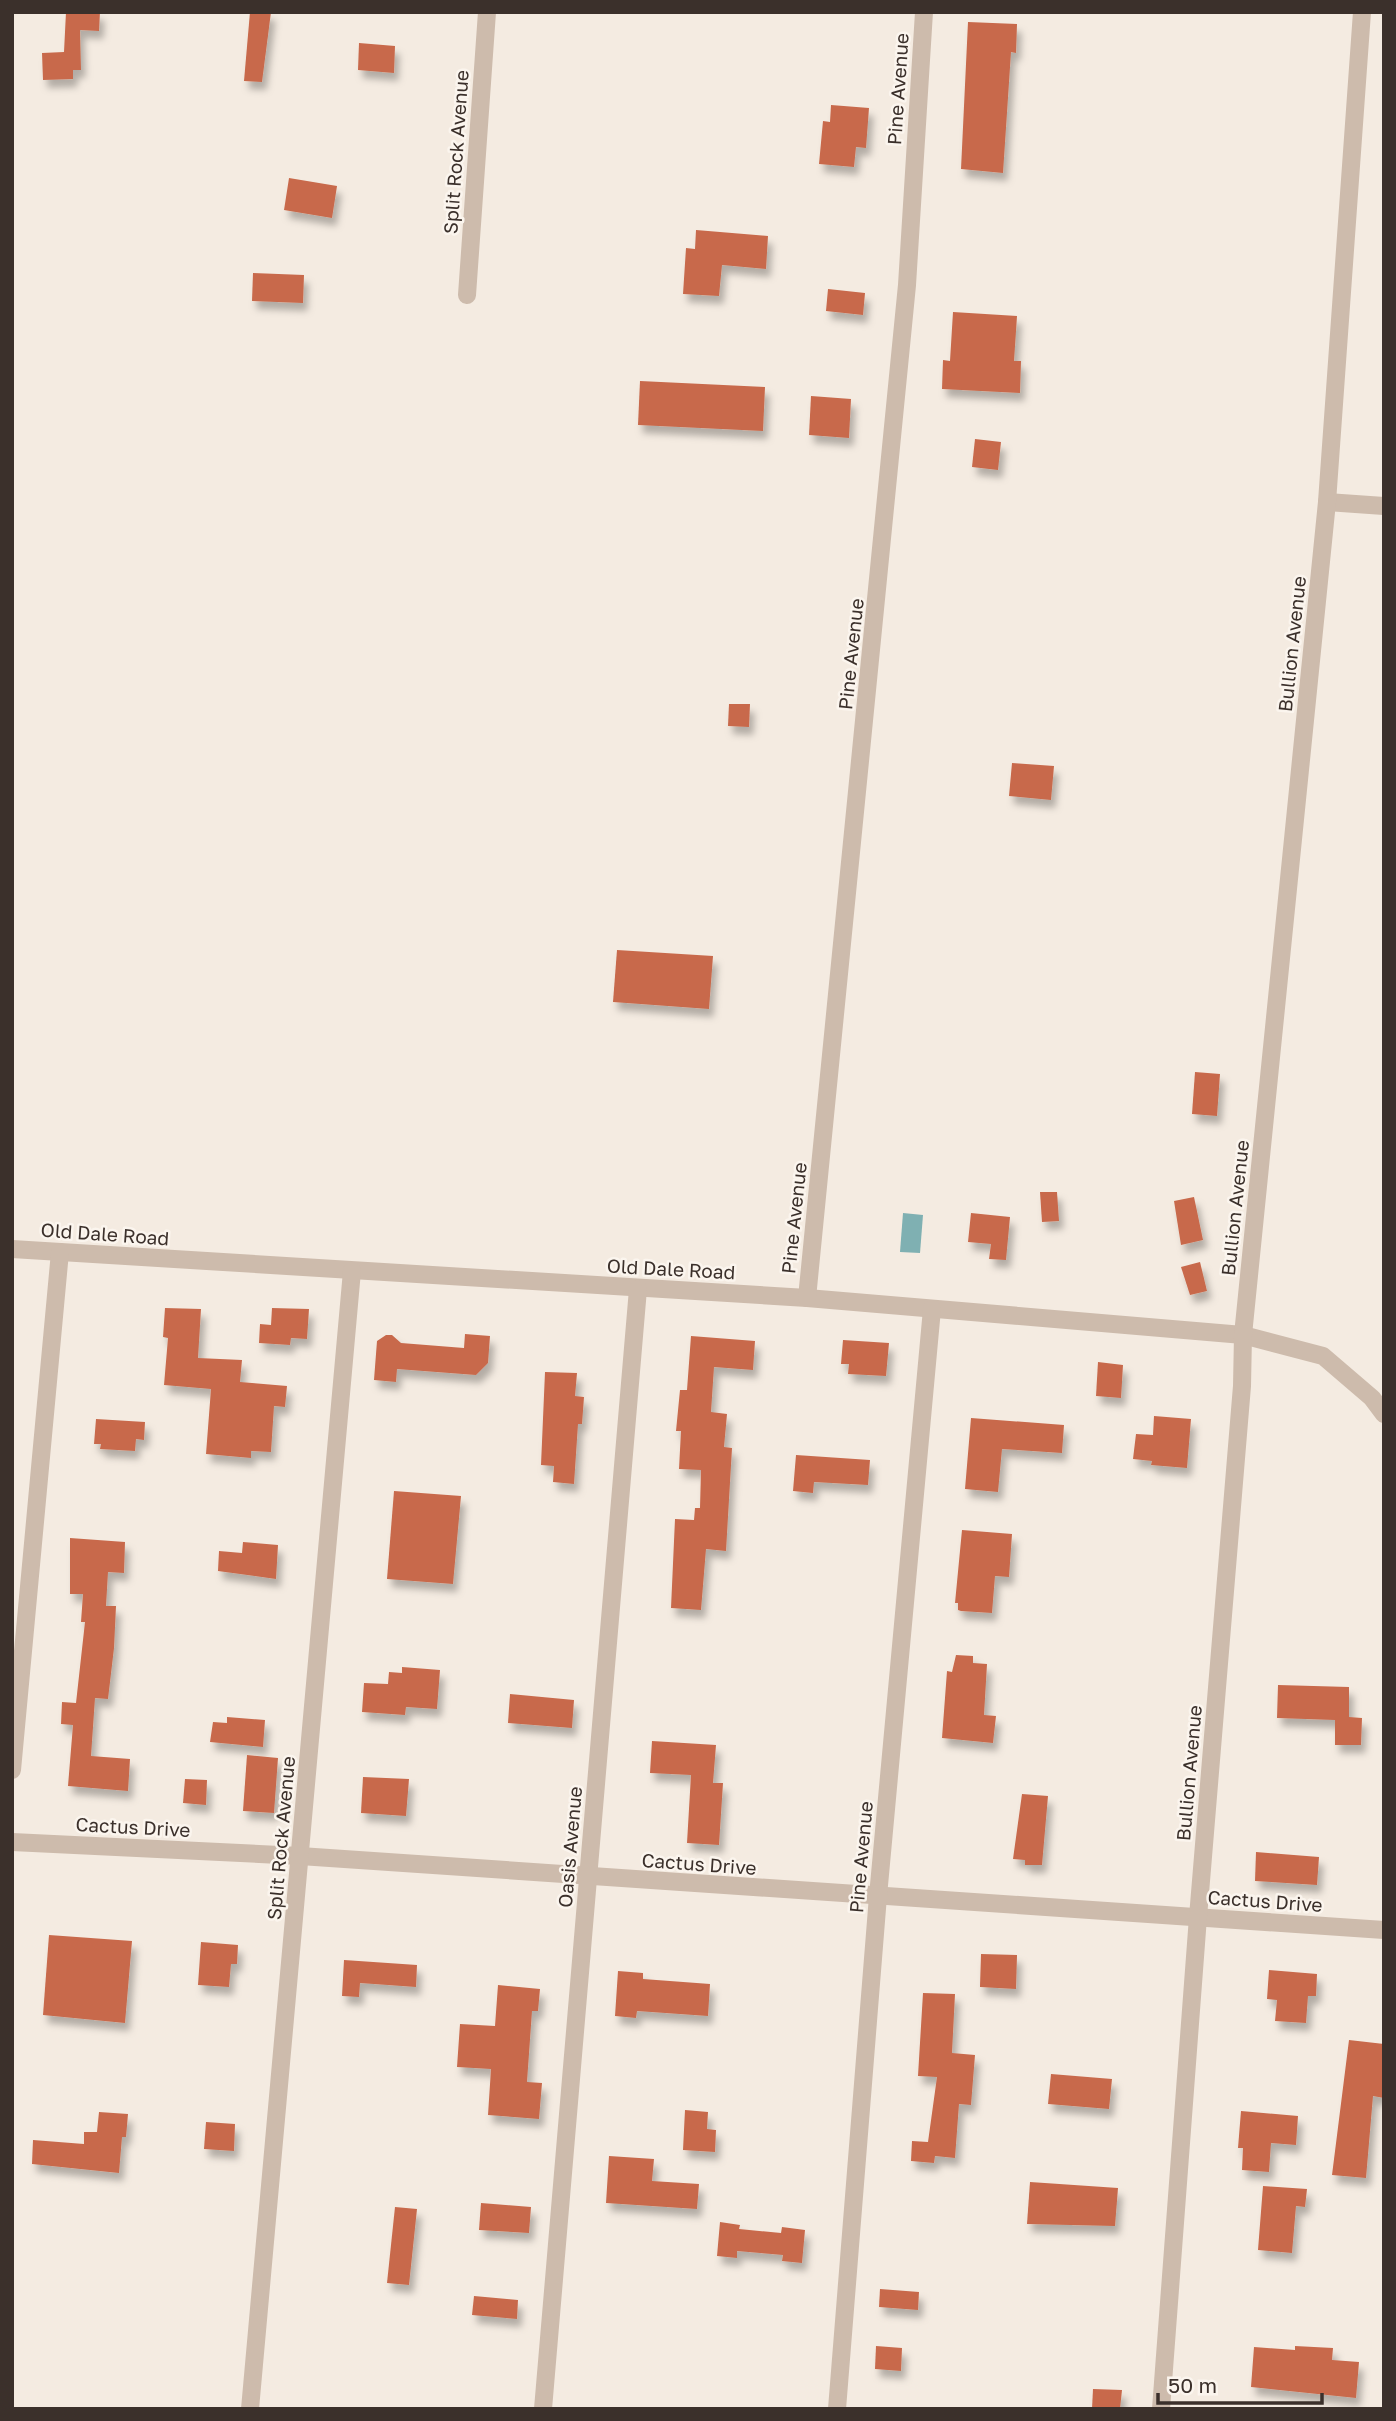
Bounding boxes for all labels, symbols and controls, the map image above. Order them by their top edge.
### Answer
street label: Pine Avenue [882,32,913,146]
street label: Split Rock Avenue [438,69,473,235]
street label: Bullion Avenue [1273,575,1310,713]
street label: Pine Avenue [833,597,868,711]
street label: Bullion Avenue [1216,1139,1253,1277]
street label: Pine Avenue [776,1161,811,1275]
street label: Old Dale Road [40,1218,170,1249]
street label: Old Dale Road [606,1254,736,1283]
street label: Bullion Avenue [1171,1704,1206,1842]
street label: Split Rock Avenue [262,1755,299,1921]
street label: Oasis Avenue [553,1785,586,1909]
street label: Pine Avenue [844,1800,877,1914]
street label: Cactus Drive [75,1812,191,1841]
street label: Cactus Drive [641,1848,757,1879]
street label: Cactus Drive [1207,1885,1323,1916]
scale bar [1158,2362,1322,2406]
text: 50 m [1168,2372,1217,2398]

